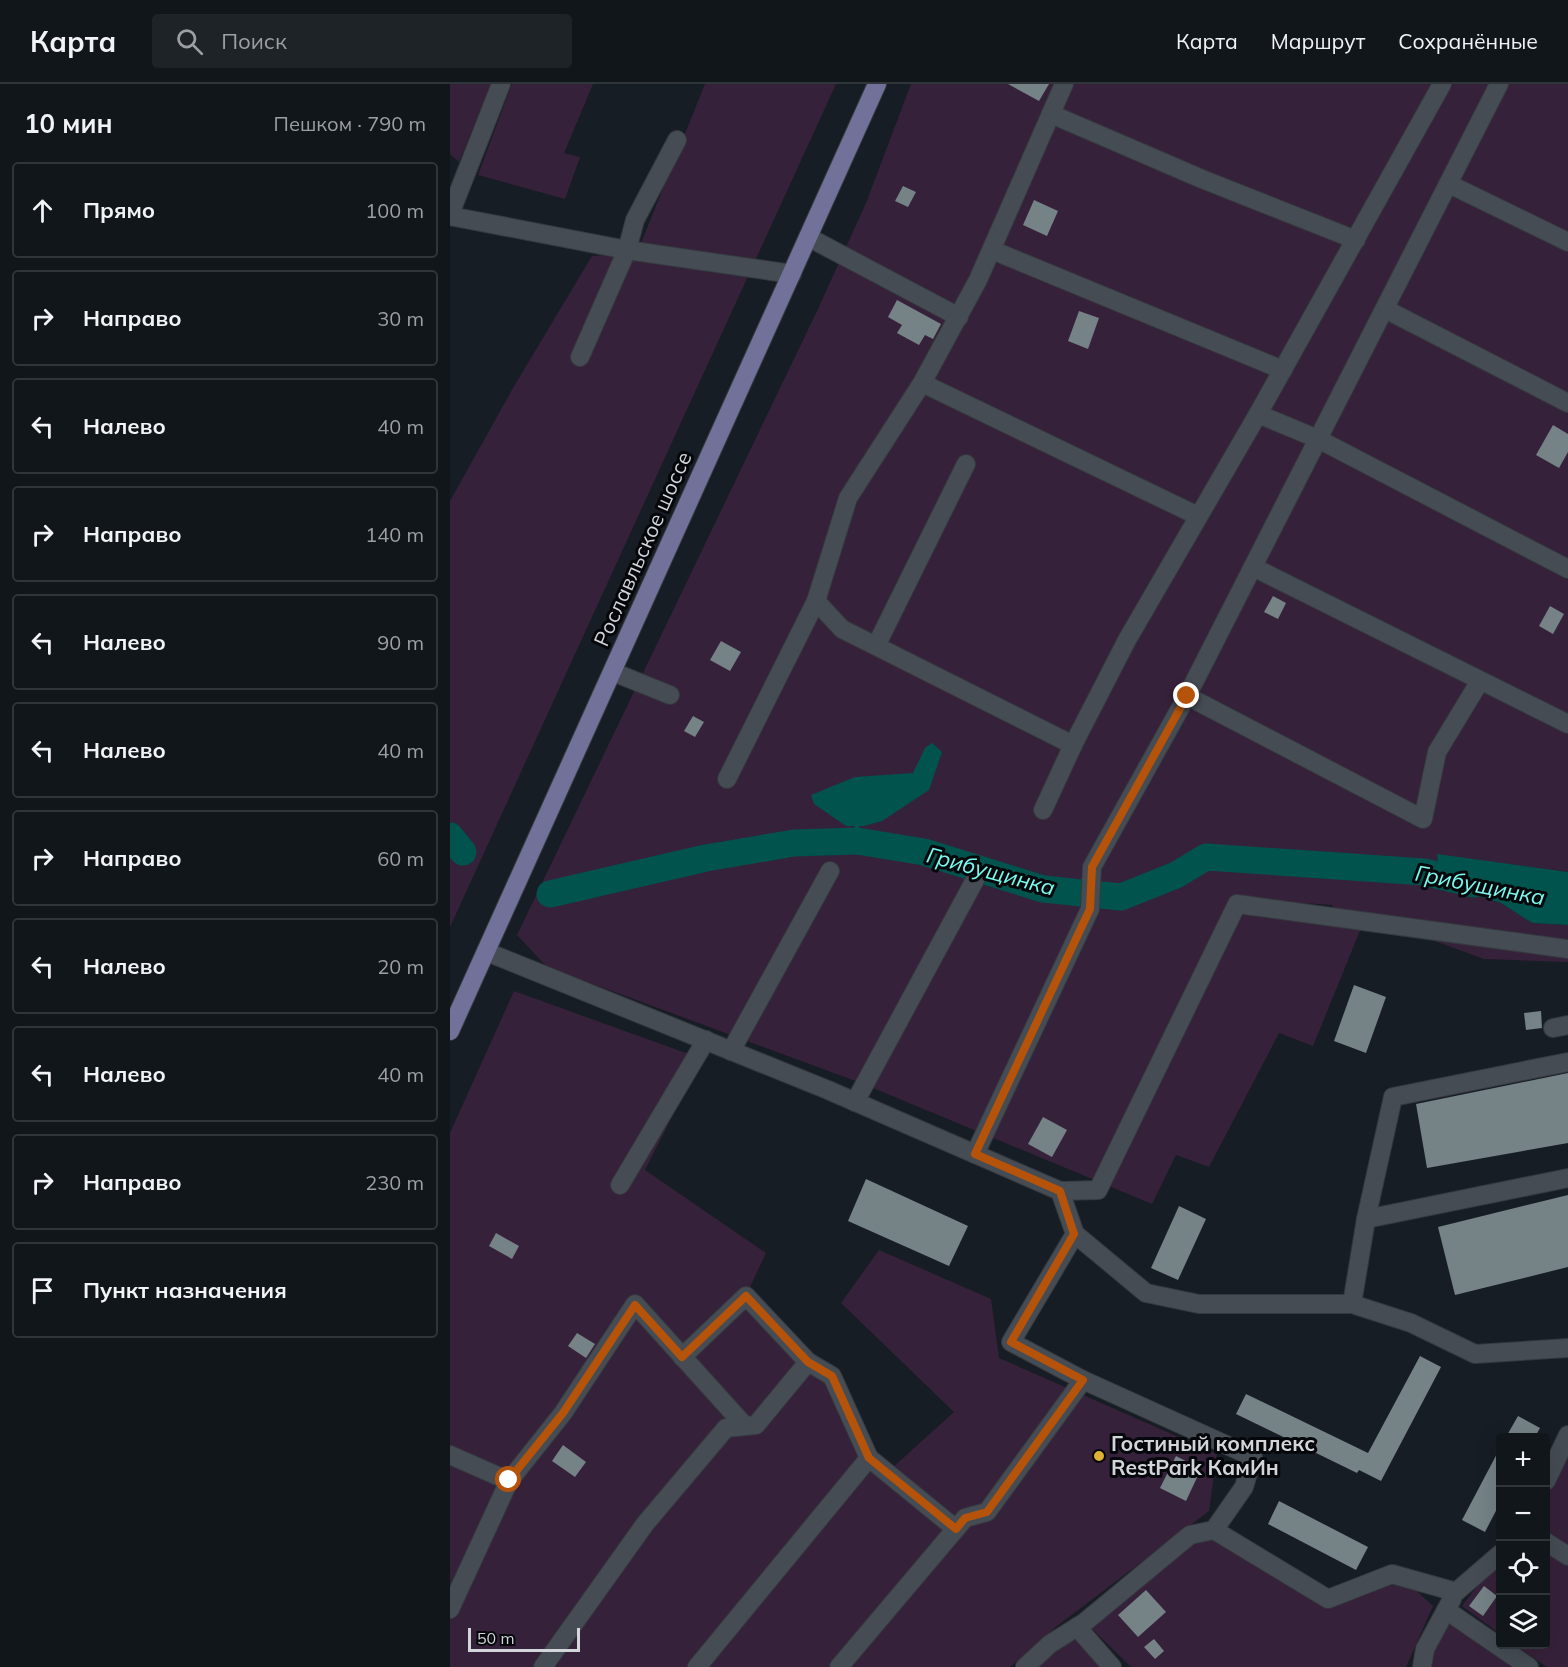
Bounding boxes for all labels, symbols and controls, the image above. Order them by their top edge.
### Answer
search box [152,14,572,68]
text: Карта [30,24,116,59]
icon: search [173,25,206,58]
text: Поиск [221,27,287,55]
text: Карта [1176,28,1238,54]
text: Маршрут [1271,28,1365,54]
text: Сохранённые [1398,28,1538,54]
text: 10 мин [24,107,113,140]
text: Пешком · 790 m [274,111,426,136]
icon: ahead [26,194,59,227]
text: Прямо [83,196,155,224]
text: 100 m [365,198,424,223]
icon: right [26,302,59,335]
text: Направо [83,304,181,332]
text: 30 m [377,306,424,331]
icon: left [26,410,59,443]
text: Налево [83,412,166,440]
text: 40 m [377,414,424,439]
street label: Рославльское шоссе [587,447,697,650]
icon: right [26,518,59,551]
text: Направо [83,520,181,548]
text: 140 m [365,522,424,547]
icon: left [26,626,59,659]
text: Налево [83,628,166,656]
text: 90 m [377,630,424,655]
route end [1173,682,1199,708]
icon: left [26,734,59,767]
text: Налево [83,736,166,764]
text: 40 m [377,738,424,763]
water label: Грибущинка [924,840,1058,902]
icon: right [26,842,59,875]
text: Направо [83,844,181,872]
text: 60 m [377,846,424,871]
water label: Грибущинка [1413,859,1547,911]
icon: left [26,950,59,983]
text: Налево [83,952,166,980]
text: 20 m [377,954,424,979]
icon: left [26,1058,59,1091]
text: Налево [83,1060,166,1088]
text: 40 m [377,1062,424,1087]
icon: right [26,1166,59,1199]
text: Направо [83,1168,181,1196]
text: 230 m [365,1170,424,1195]
icon: arrive [26,1274,59,1307]
text: Пункт назначения [83,1276,287,1304]
place label: Гостиный комплекс RestPark КамИн [1111,1430,1315,1480]
map controls [1496,1433,1550,1649]
button: + [1496,1433,1550,1487]
marker: Гостиный комплекс RestPark КамИн [1092,1449,1106,1463]
route start [495,1466,521,1492]
button: − [1496,1487,1550,1541]
button: locate [1496,1541,1550,1595]
button: layers [1496,1595,1550,1649]
scale bar [468,1625,580,1652]
text: 50 m [477,1628,514,1648]

